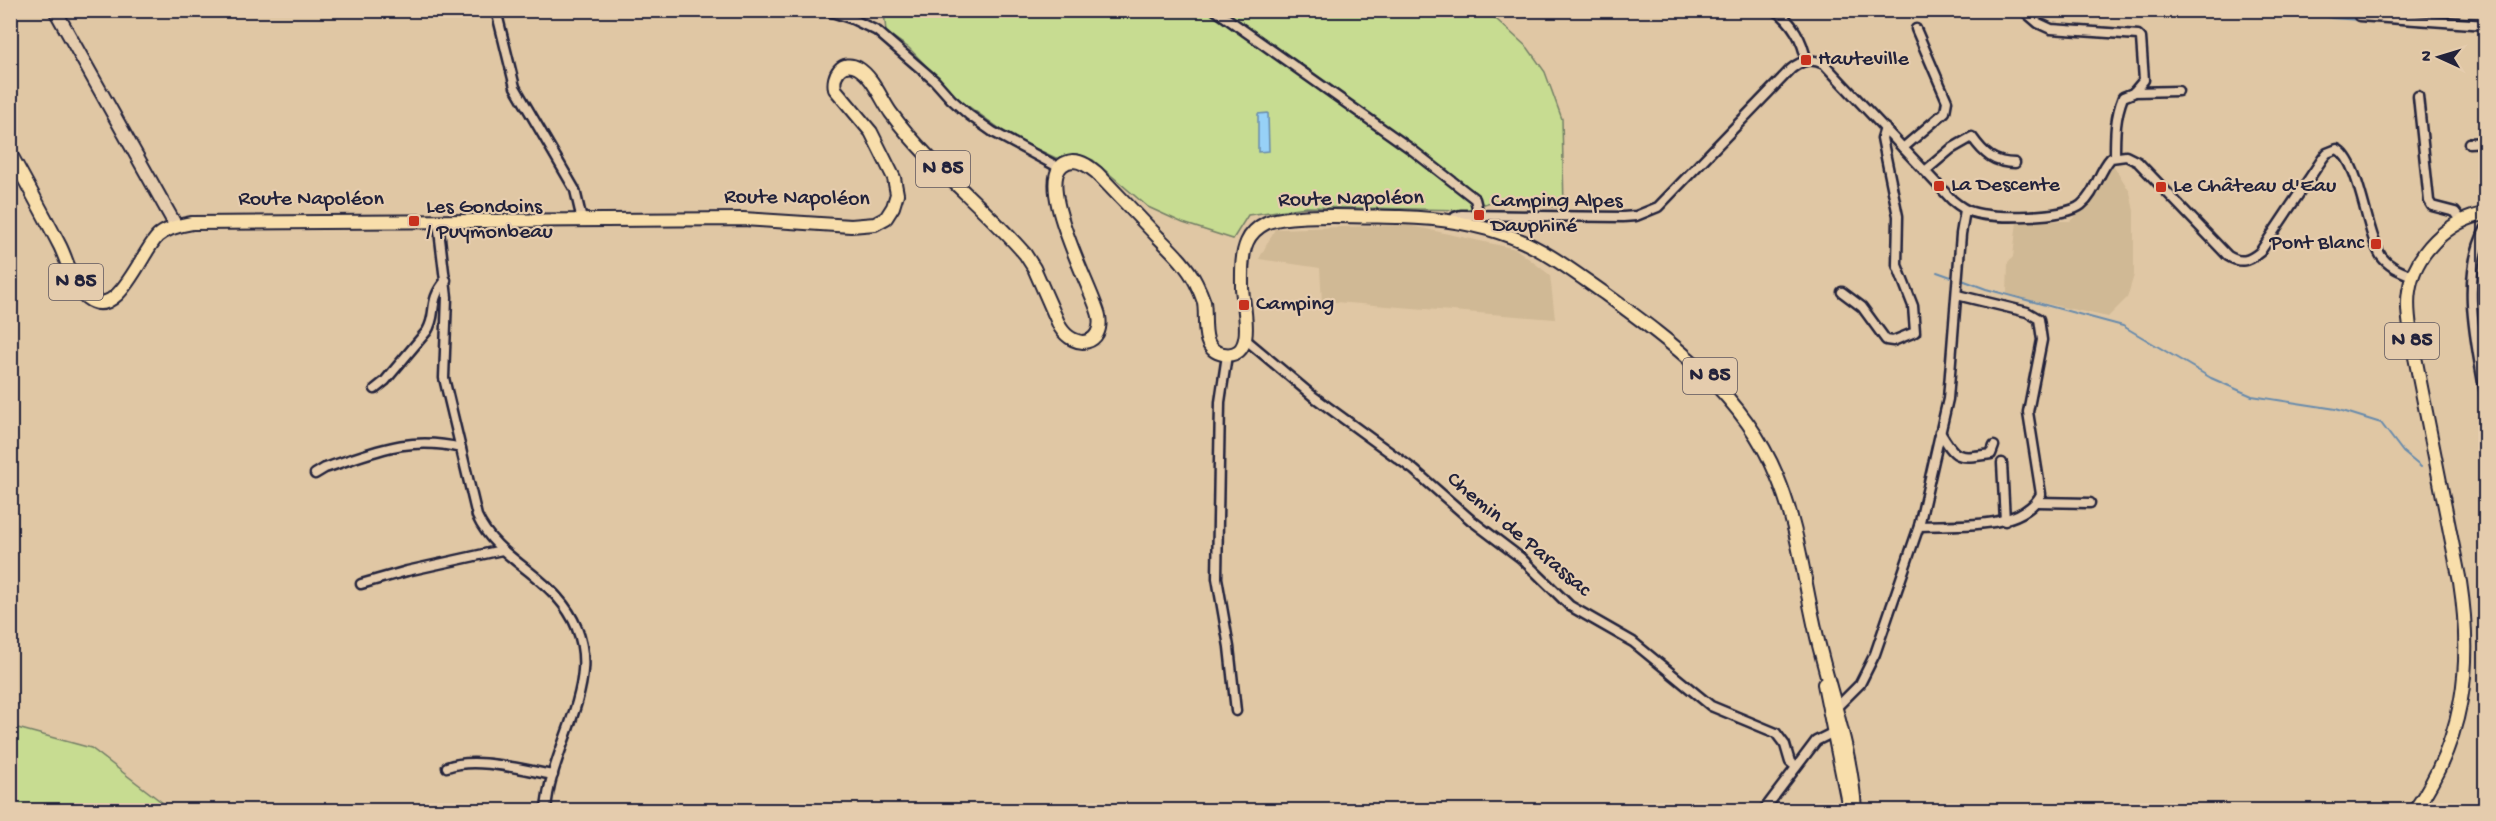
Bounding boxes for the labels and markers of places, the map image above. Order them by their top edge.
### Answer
place label: Hauteville [1818,47,1910,73]
marker: Hauteville [1799,53,1813,67]
place label: La Descente [1951,173,2061,199]
place label: Le Château d'Eau [2173,174,2336,200]
marker: La Descente [1932,179,1946,193]
marker: Le Château d'Eau [2154,180,2168,194]
place label: Camping Alpes Dauphiné [1489,189,1624,240]
place label: Les Gondoins / Puymonbeau [426,195,553,246]
marker: Camping Alpes Dauphiné [1472,208,1486,222]
marker: Les Gondoins / Puymonbeau [407,214,421,228]
place label: Pont Blanc [2269,231,2366,257]
marker: Pont Blanc [2369,237,2383,251]
place label: Camping [1256,292,1334,318]
marker: Camping [1237,298,1251,312]

